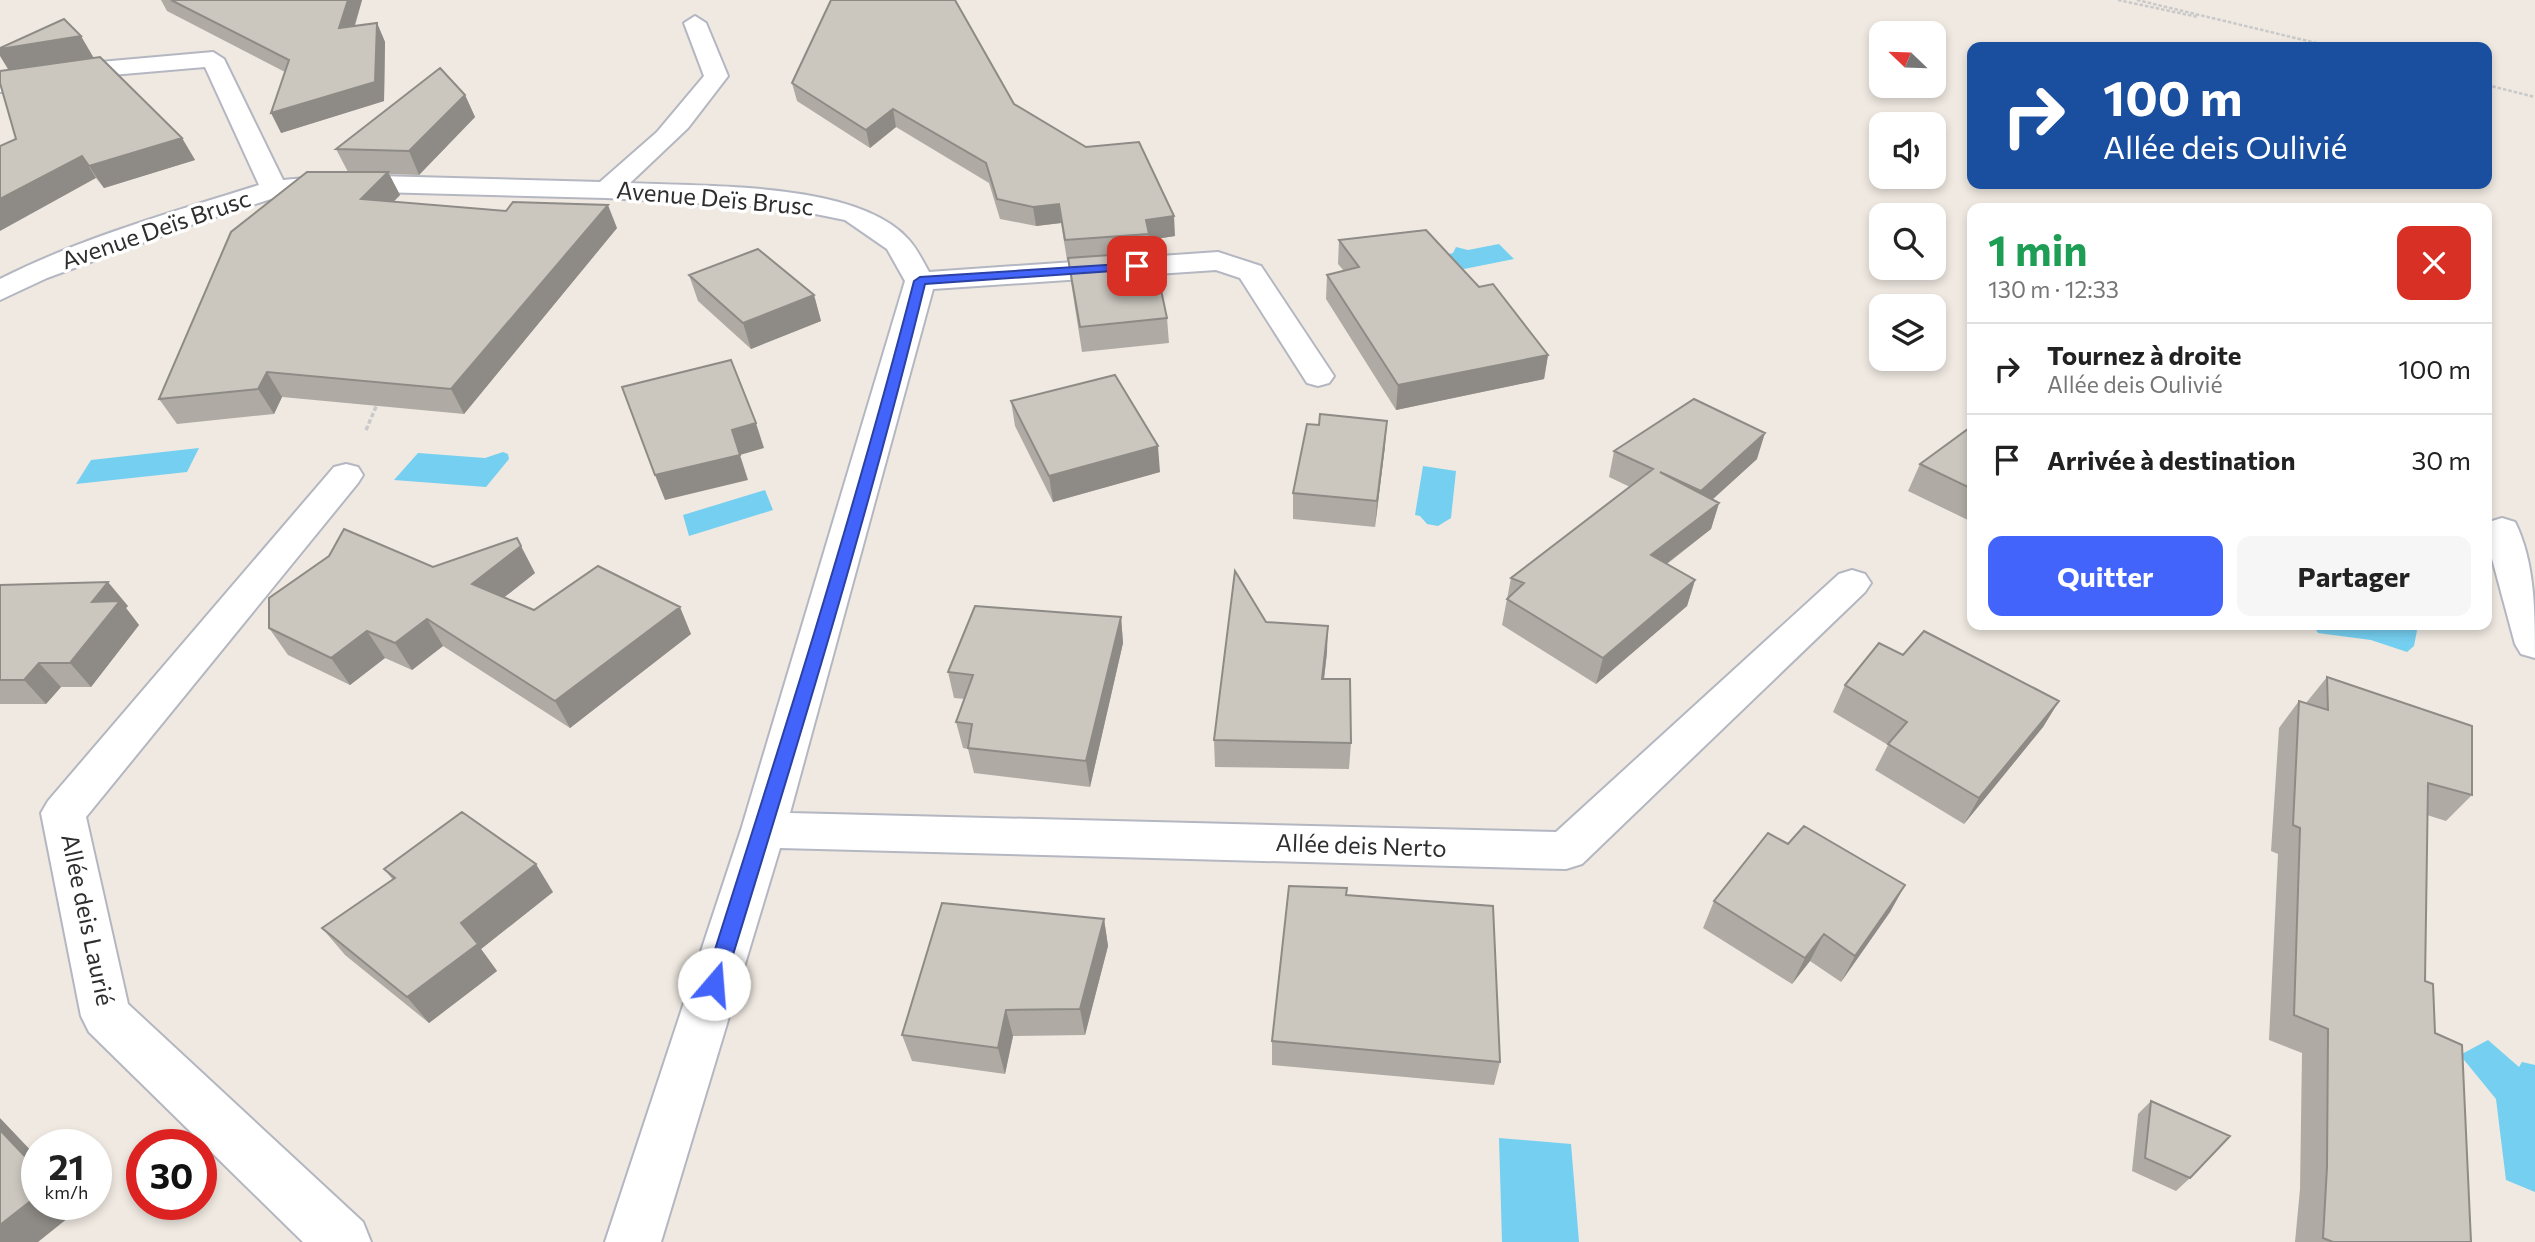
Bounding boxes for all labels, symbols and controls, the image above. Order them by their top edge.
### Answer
north arrow [1869,21,1946,98]
map controls [1869,21,1946,371]
text: 100 m [2103,66,2242,126]
icon: right [1988,70,2079,161]
button: sound [1869,112,1946,189]
text: Allée deis Oulivié [2103,126,2347,166]
street label: Avenue Deïs Brusc [615,174,815,221]
street label: Avenue Deïs Brusc [57,183,254,275]
button: search [1869,203,1946,280]
text: 1 min [1988,223,2088,275]
button: close [2397,226,2471,300]
pin [1107,236,1167,296]
icon: arrive [1118,247,1156,285]
text: 130 m · 12:33 [1988,275,2119,303]
button: layers [1869,294,1946,371]
text: Tournez à droite [2047,339,2242,370]
icon: right [1988,350,2026,388]
text: 100 m [2398,353,2471,384]
text: Allée deis Oulivié [2047,370,2223,398]
icon: arrive [1988,441,2026,479]
text: Arrivée à destination [2047,444,2295,475]
text: 30 m [2412,444,2471,475]
button: Quitter [1988,536,2223,616]
button: Partager [2237,536,2471,616]
street label: Allée deis Nerto [1275,827,1447,862]
street label: Allée deis Laurié [56,831,121,1008]
position arrow [677,947,751,1021]
speed limit sign: 30 [126,1129,217,1220]
text: 21 [49,1144,84,1187]
text: km/h [45,1181,88,1203]

